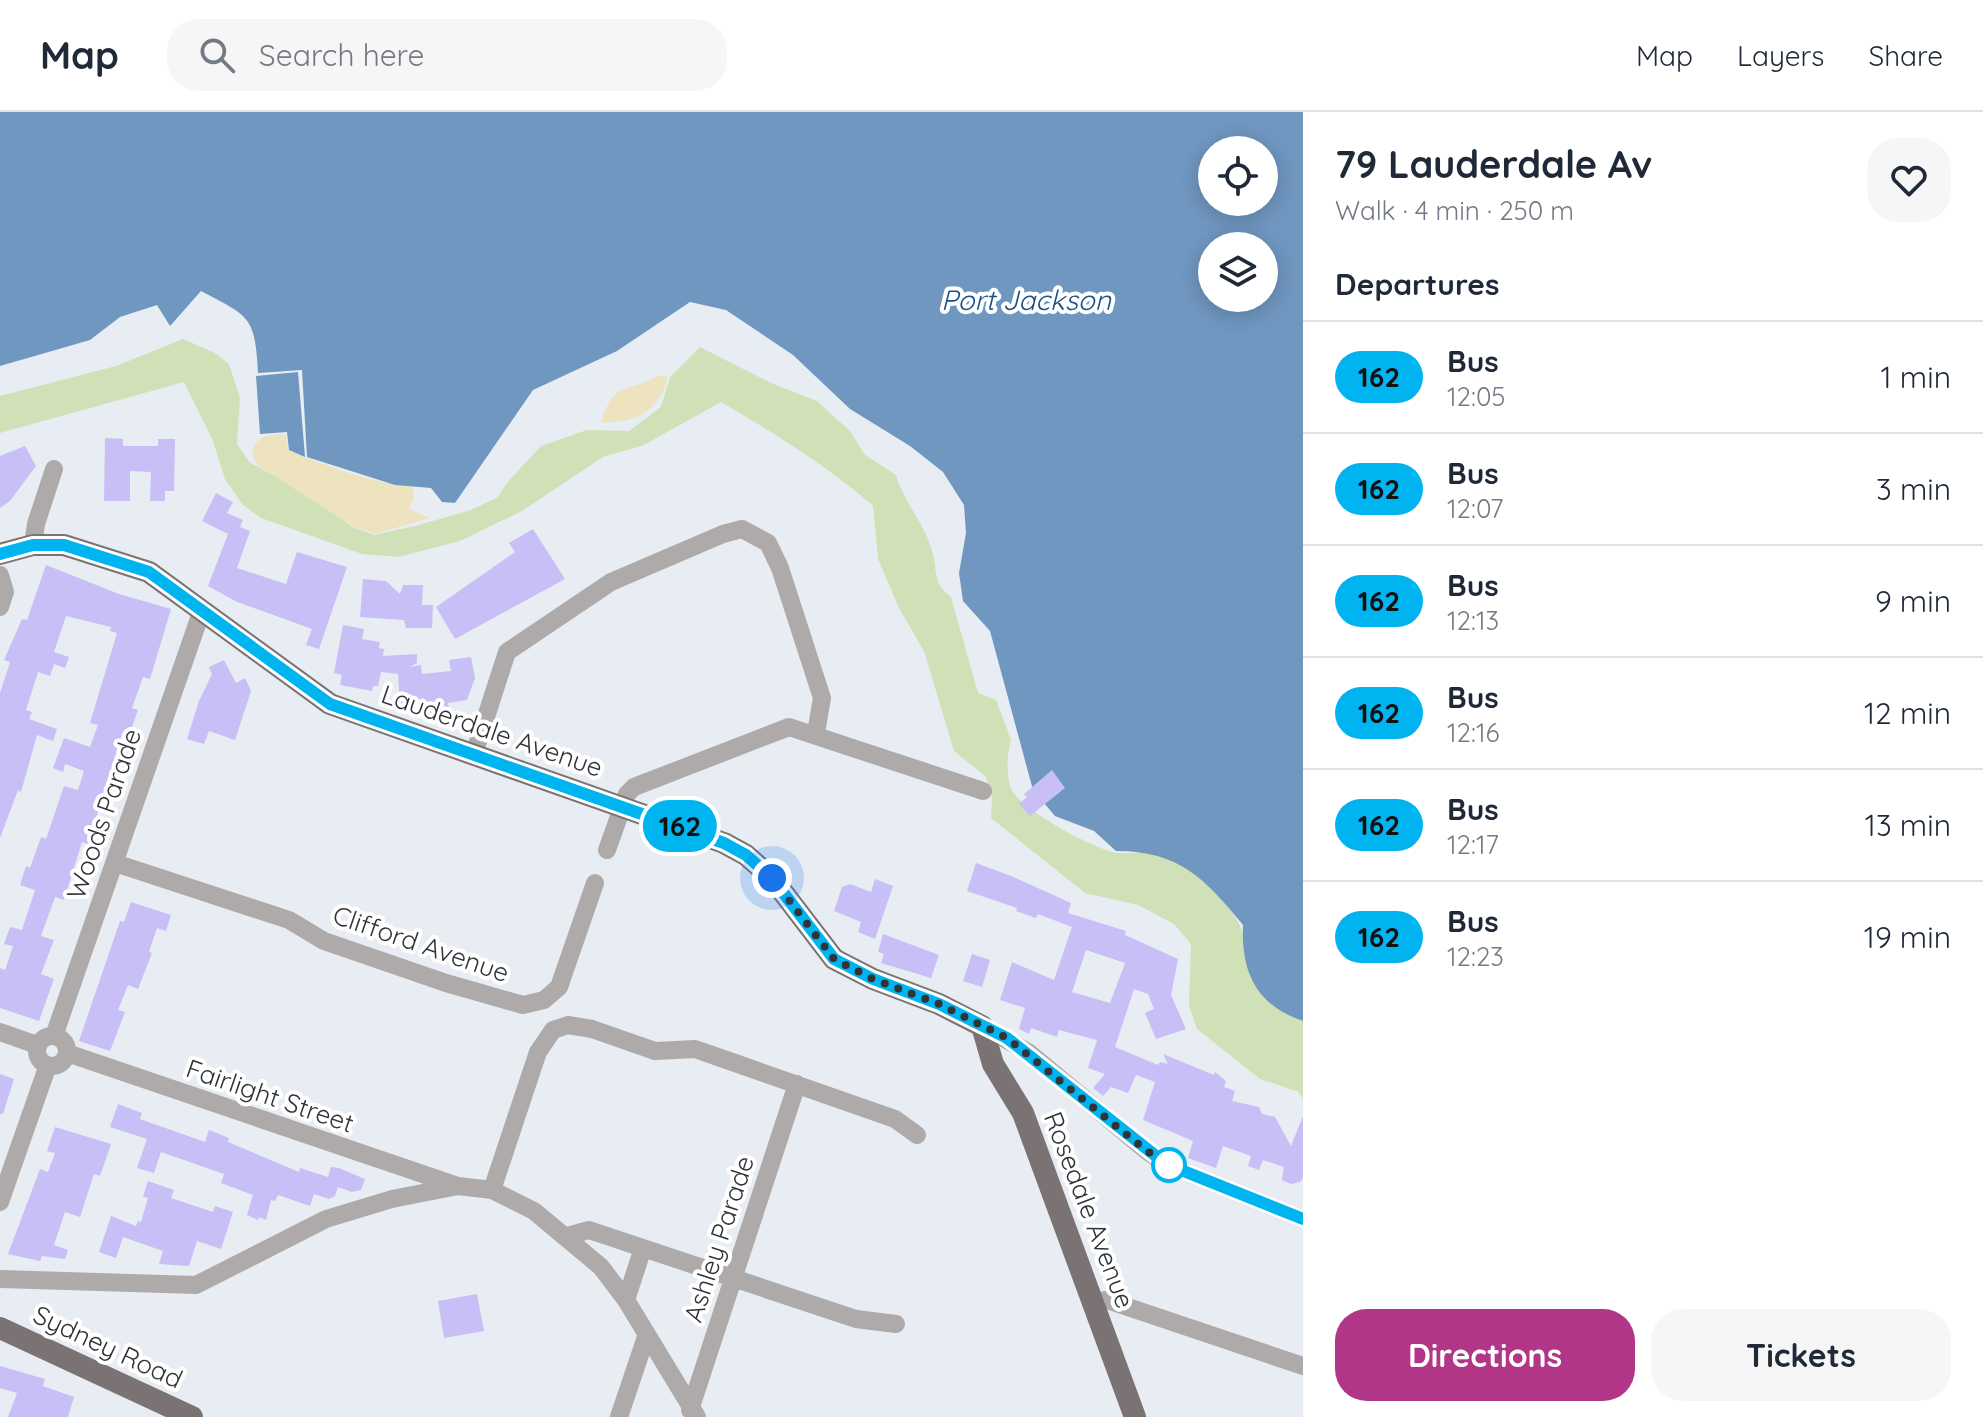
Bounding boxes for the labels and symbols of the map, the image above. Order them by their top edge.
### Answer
water label: Port Jackson [941,282,1112,317]
street label: Lauderdale Avenue [377,677,607,784]
street label: Woods Parade [59,724,148,903]
line badge: 162 [634,800,726,852]
your location [752,858,792,898]
street label: Clifford Avenue [329,898,514,989]
street label: Fairlight Street [182,1051,358,1140]
street label: Rosedale Avenue [1037,1107,1142,1313]
unlabelled marker [1152,1148,1186,1182]
street label: Ashley Parade [676,1152,761,1326]
street label: Sydney Road [28,1298,188,1396]

